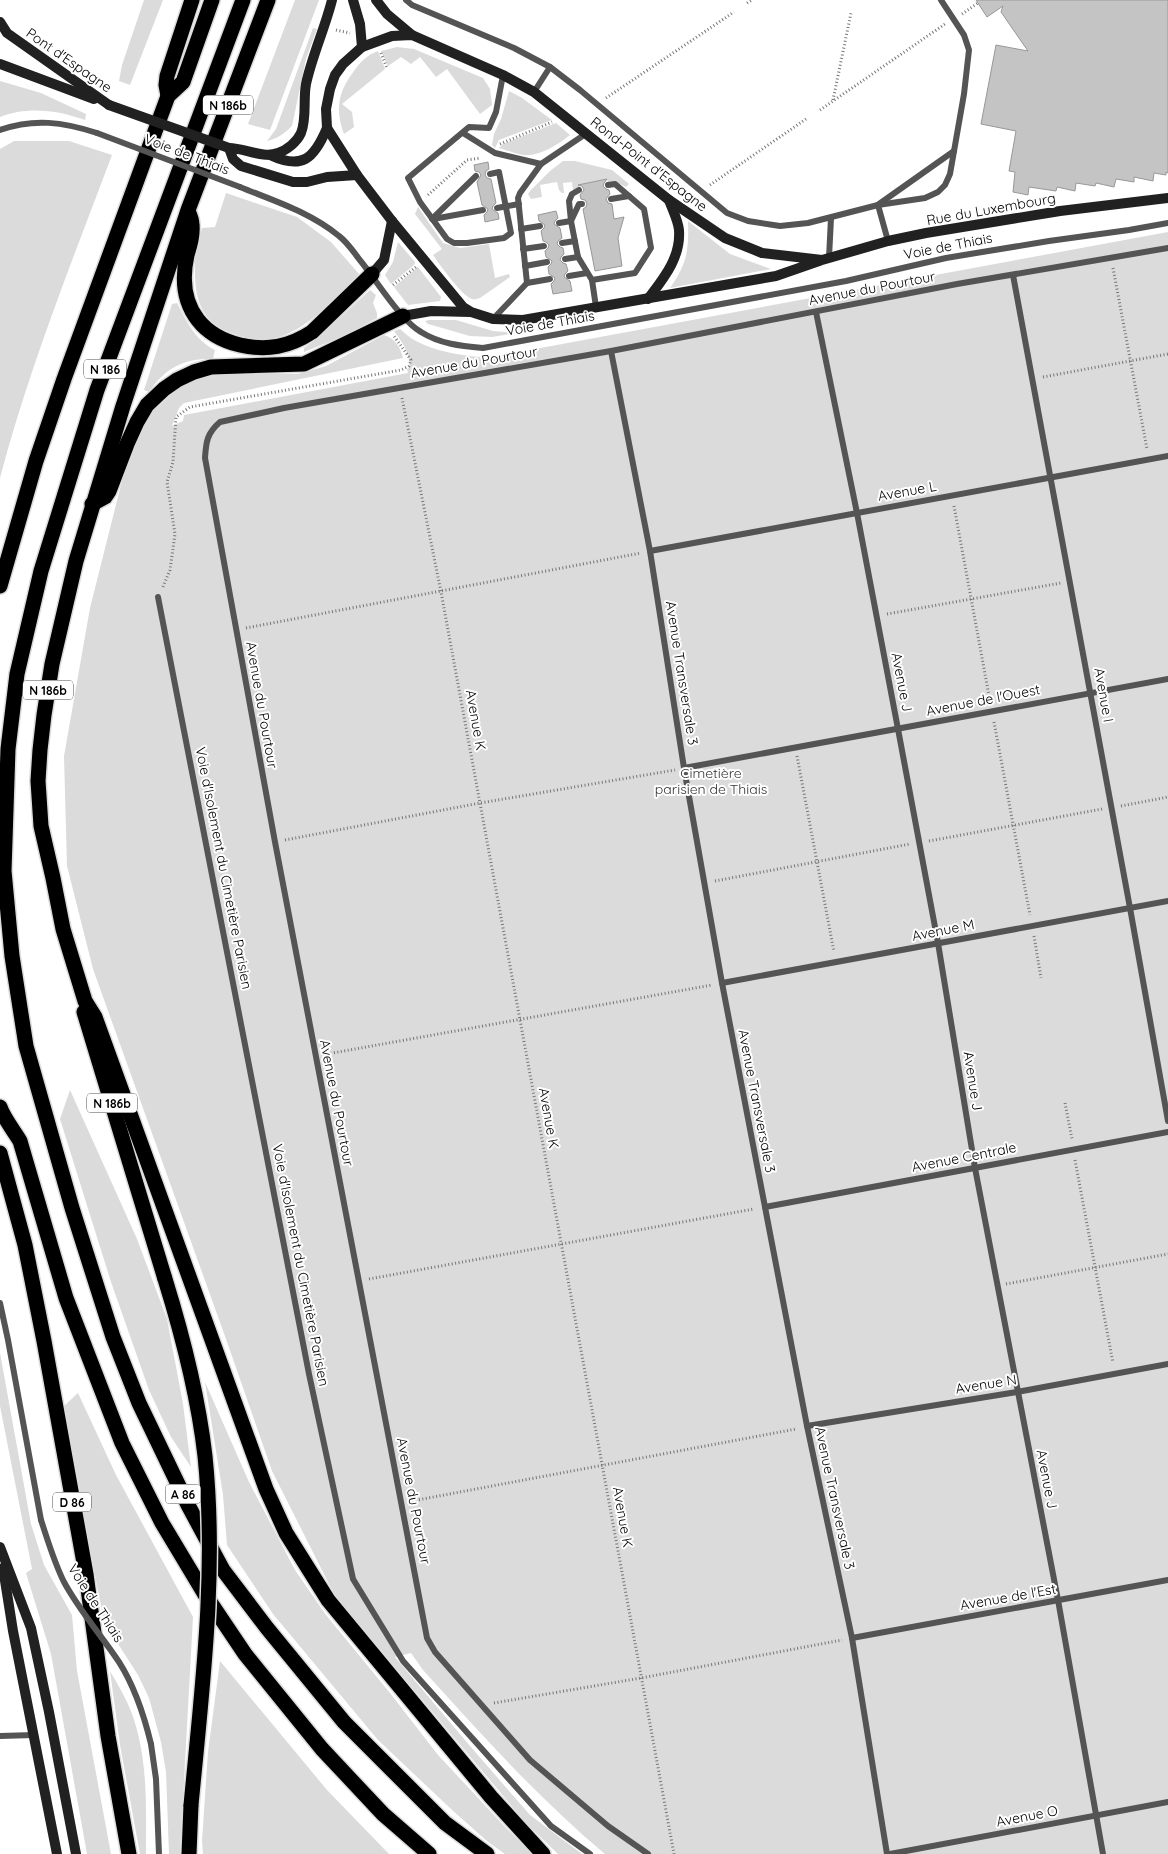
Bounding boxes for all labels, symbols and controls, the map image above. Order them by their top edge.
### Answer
street label: Pont d'Espagne [23,24,115,96]
road number: N 186b [203,96,253,114]
street label: Rond-Point d'Espagne [587,113,711,215]
street label: Voie de Thiais [142,129,232,179]
street label: Rue du Luxembourg [925,189,1057,229]
street label: Voie de Thiais [902,229,994,263]
street label: Avenue du Pourtour [807,267,937,309]
street label: Voie de Thiais [504,306,596,340]
street label: Avenue du Pourtour [409,342,540,382]
road number: N 186 [84,359,126,378]
street label: Avenue L [876,477,938,505]
street label: Avenue Transversale 3 [662,600,702,746]
street label: Avenue du Pourtour [242,640,282,771]
street label: Avenue J [887,651,917,713]
street label: Avenue I [1090,666,1118,724]
road number: N 186b [23,680,73,700]
street label: Avenue de l'Ouest [924,680,1042,720]
street label: Avenue K [462,688,490,752]
street label: Voie d'Isolement du Cimetière Parisien [192,745,256,991]
park label: Cimetière parisien de Thiais [655,764,767,798]
street label: Avenue M [910,915,976,945]
street label: Avenue Transversale 3 [734,1028,780,1174]
street label: Avenue du Pourtour [316,1038,358,1168]
street label: Avenue J [959,1050,987,1112]
street label: Avenue K [535,1086,563,1150]
road number: N 186b [87,1094,137,1112]
street label: Avenue Centrale [910,1138,1018,1176]
street label: Voie d'Isolement du Cimetière Parisien [269,1142,333,1388]
street label: Avenue N [954,1370,1018,1398]
street label: Avenue Transversale 3 [811,1425,859,1571]
street label: Avenue du Pourtour [393,1436,435,1566]
street label: Avenue J [1032,1448,1062,1510]
road number: A 86 [166,1485,200,1504]
street label: Avenue K [609,1485,637,1549]
road number: D 86 [53,1492,91,1511]
street label: Voie de Thiais [64,1560,128,1646]
street label: Avenue de l'Est [959,1580,1058,1614]
street label: Avenue O [995,1801,1060,1831]

